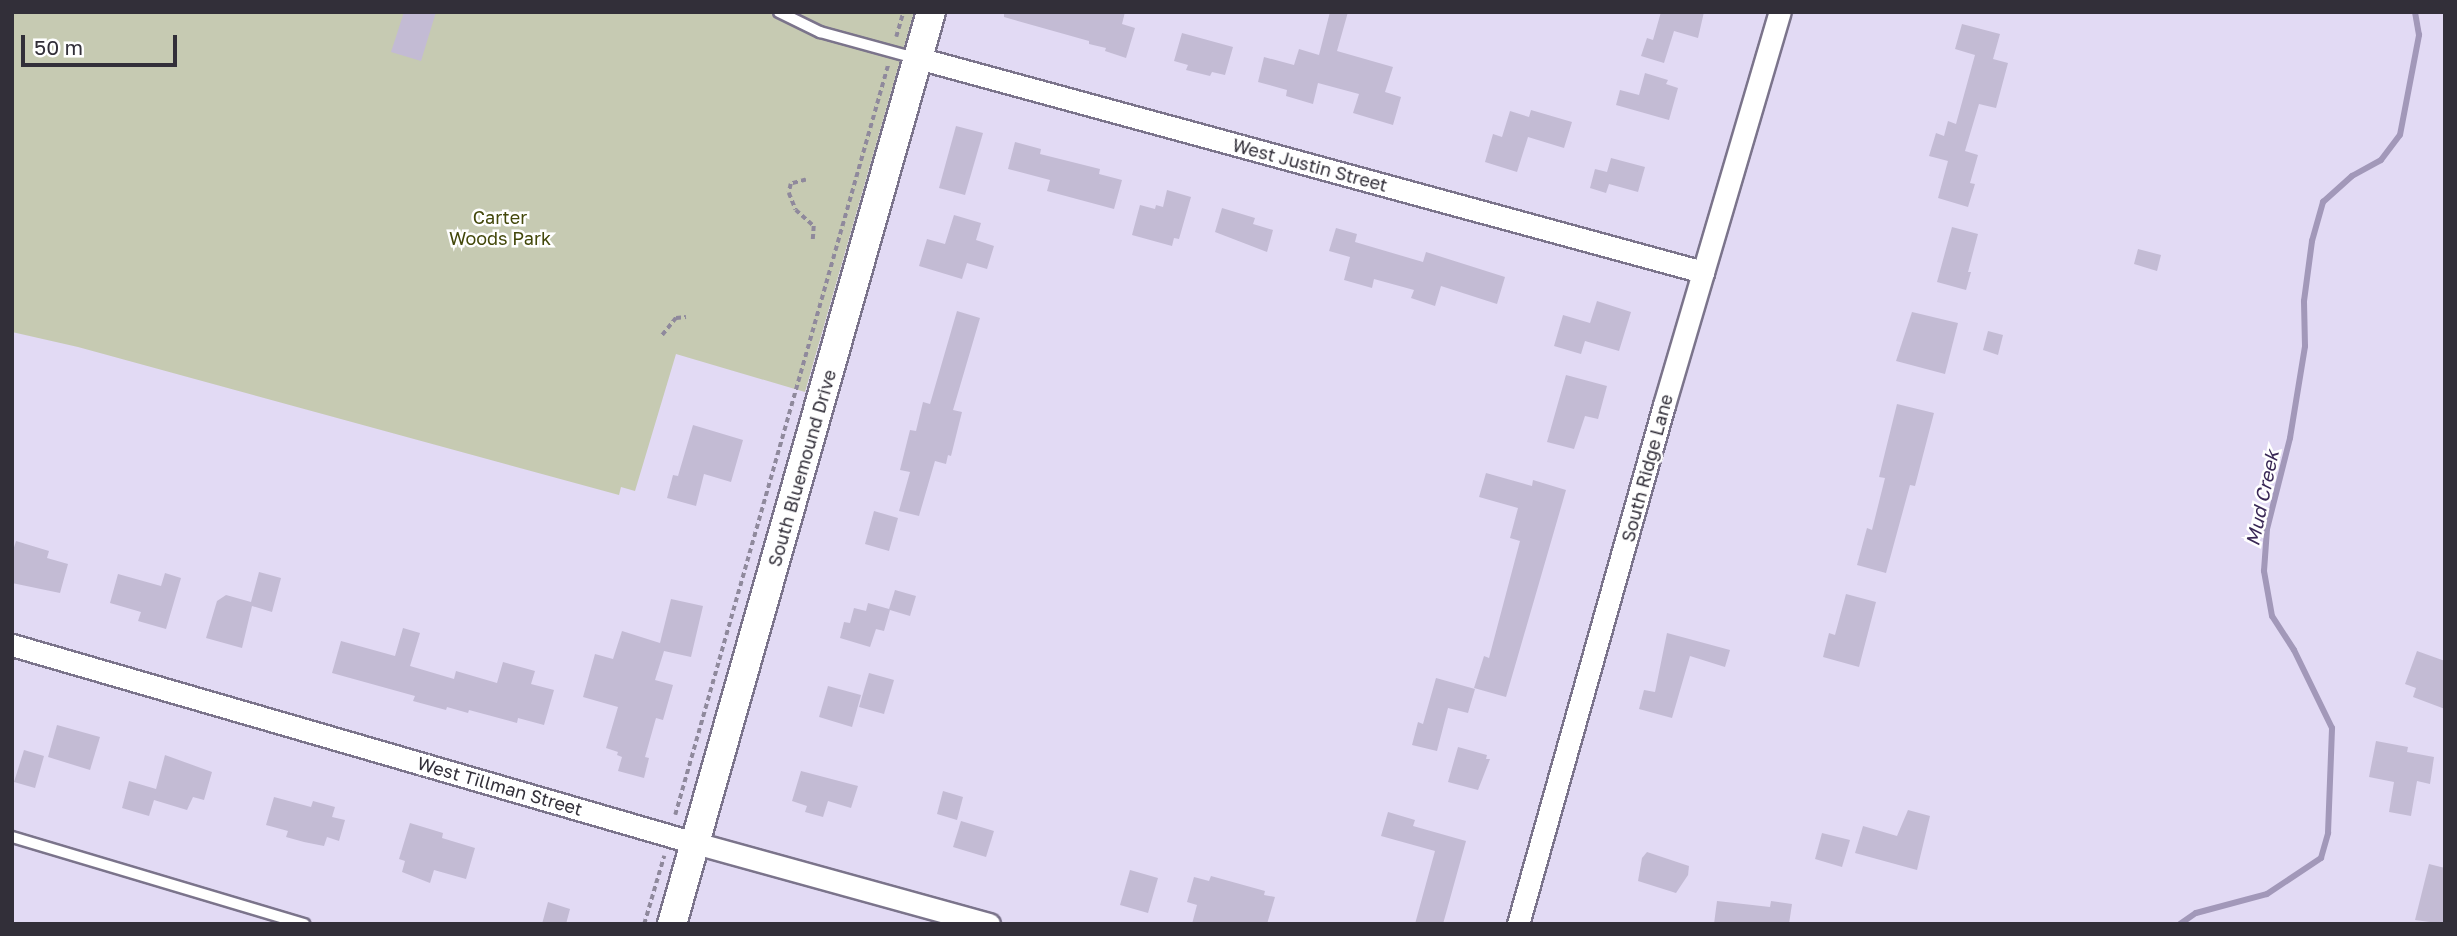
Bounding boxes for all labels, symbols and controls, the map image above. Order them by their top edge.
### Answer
scale bar [24,21,180,65]
text: 50 m [34,34,83,60]
street label: West Justin Street [1230,134,1390,196]
park label: Carter Woods Park [449,207,551,249]
street label: South Bluemound Drive [764,367,840,569]
street label: South Ridge Lane [1617,392,1677,544]
water label: Mud Creek [2241,448,2283,548]
street label: West Tillman Street [415,752,585,820]

